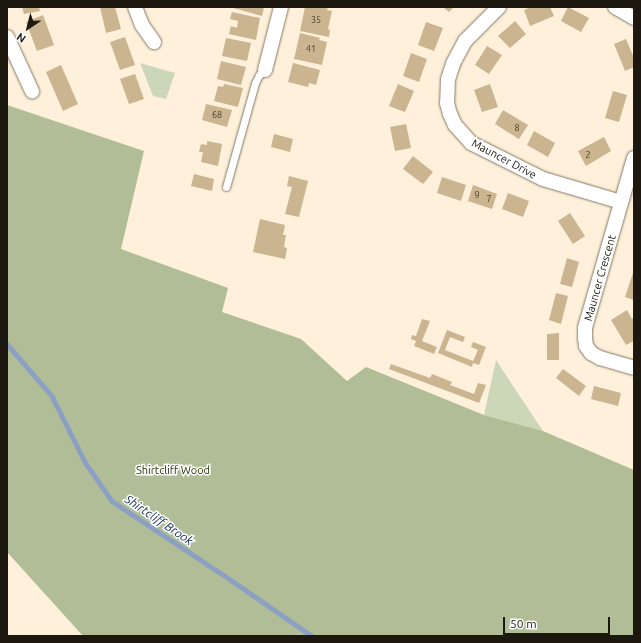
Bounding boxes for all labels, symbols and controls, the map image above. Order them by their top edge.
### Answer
north arrow [8,8,48,48]
house number: 35 [311,15,321,25]
text: N [14,31,28,45]
house number: 41 [306,44,316,54]
house number: 68 [212,110,222,120]
house number: 8 [514,123,520,133]
street label: Mauncer Drive [469,136,539,182]
house number: 2 [585,150,591,160]
house number: 9 [474,190,480,200]
house number: 7 [486,194,492,204]
street label: Mauncer Crescent [581,233,619,323]
park label: Shirtcliff Wood [136,463,210,477]
water label: Shirtcliff Brook [122,492,196,548]
scale bar [505,609,612,635]
text: 50 m [510,617,537,630]

